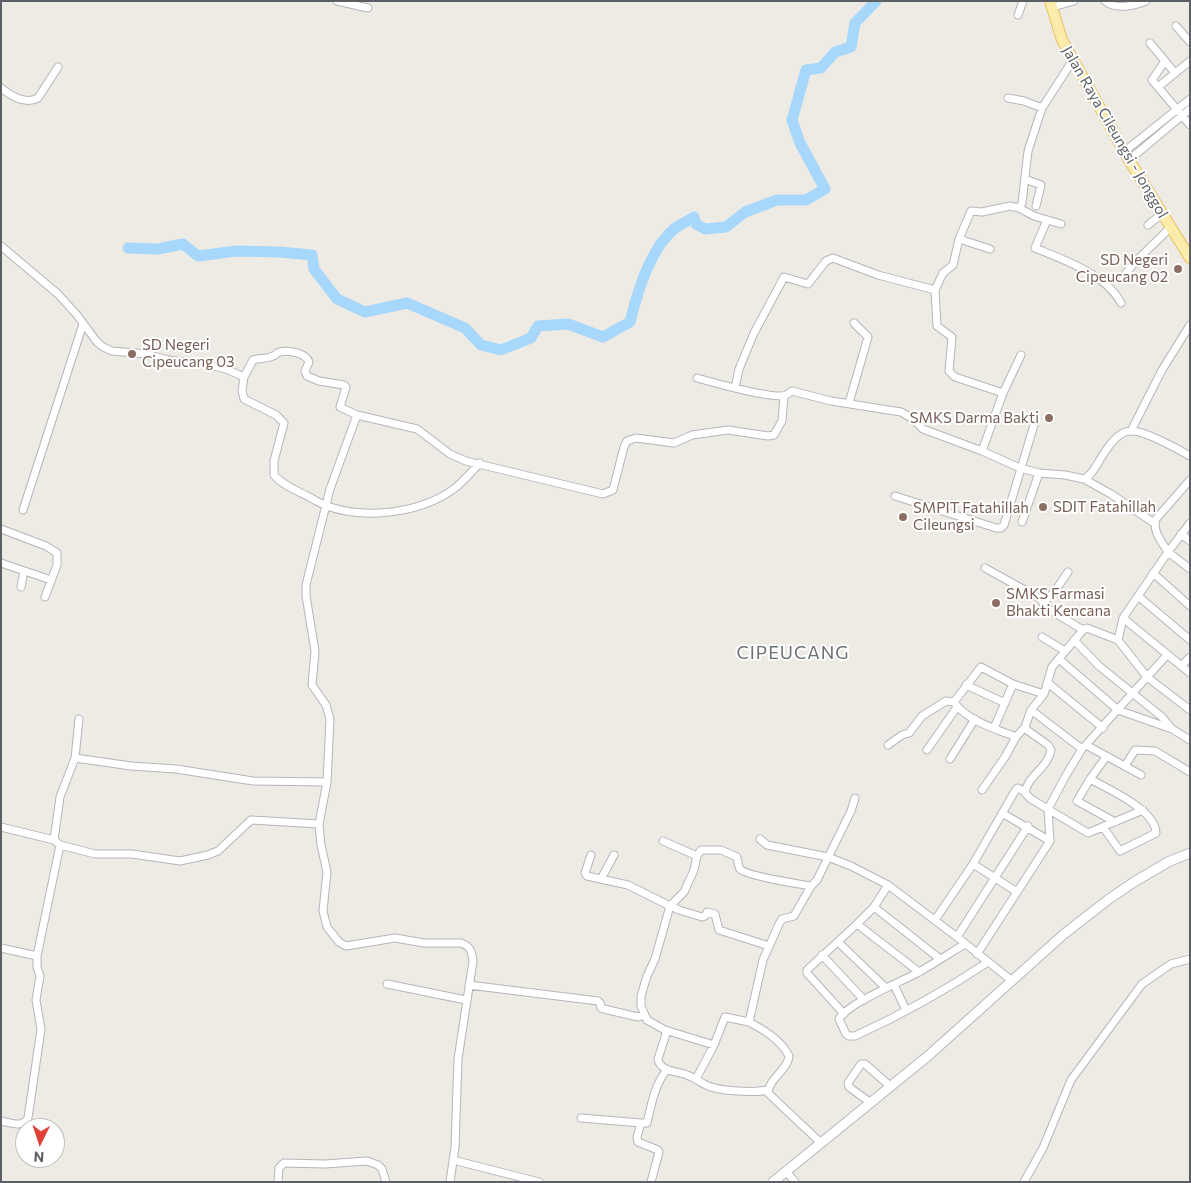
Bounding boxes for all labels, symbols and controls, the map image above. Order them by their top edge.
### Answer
street label: Jalan Raya Cileungsi - Jonggol [1058,43,1172,221]
place label: SD Negeri Cipeucang 02 [1076,251,1168,286]
marker: SD Negeri Cipeucang 02 [1172,263,1184,275]
place label: SD Negeri Cipeucang 03 [142,336,234,371]
marker: SD Negeri Cipeucang 03 [126,348,138,360]
place label: SMKS Darma Bakti [910,409,1039,427]
marker: SMKS Darma Bakti [1043,412,1055,424]
place label: SDIT Fatahillah [1053,498,1156,516]
place label: SMPIT Fatahillah Cileungsi [913,499,1029,534]
marker: SDIT Fatahillah [1037,501,1049,513]
marker: SMPIT Fatahillah Cileungsi [897,511,909,523]
place label: SMKS Farmasi Bhakti Kencana [1006,585,1111,620]
marker: SMKS Farmasi Bhakti Kencana [990,597,1002,609]
district label: CIPEUCANG [735,642,851,664]
north arrow [15,1118,65,1168]
text: N [33,1149,45,1166]

